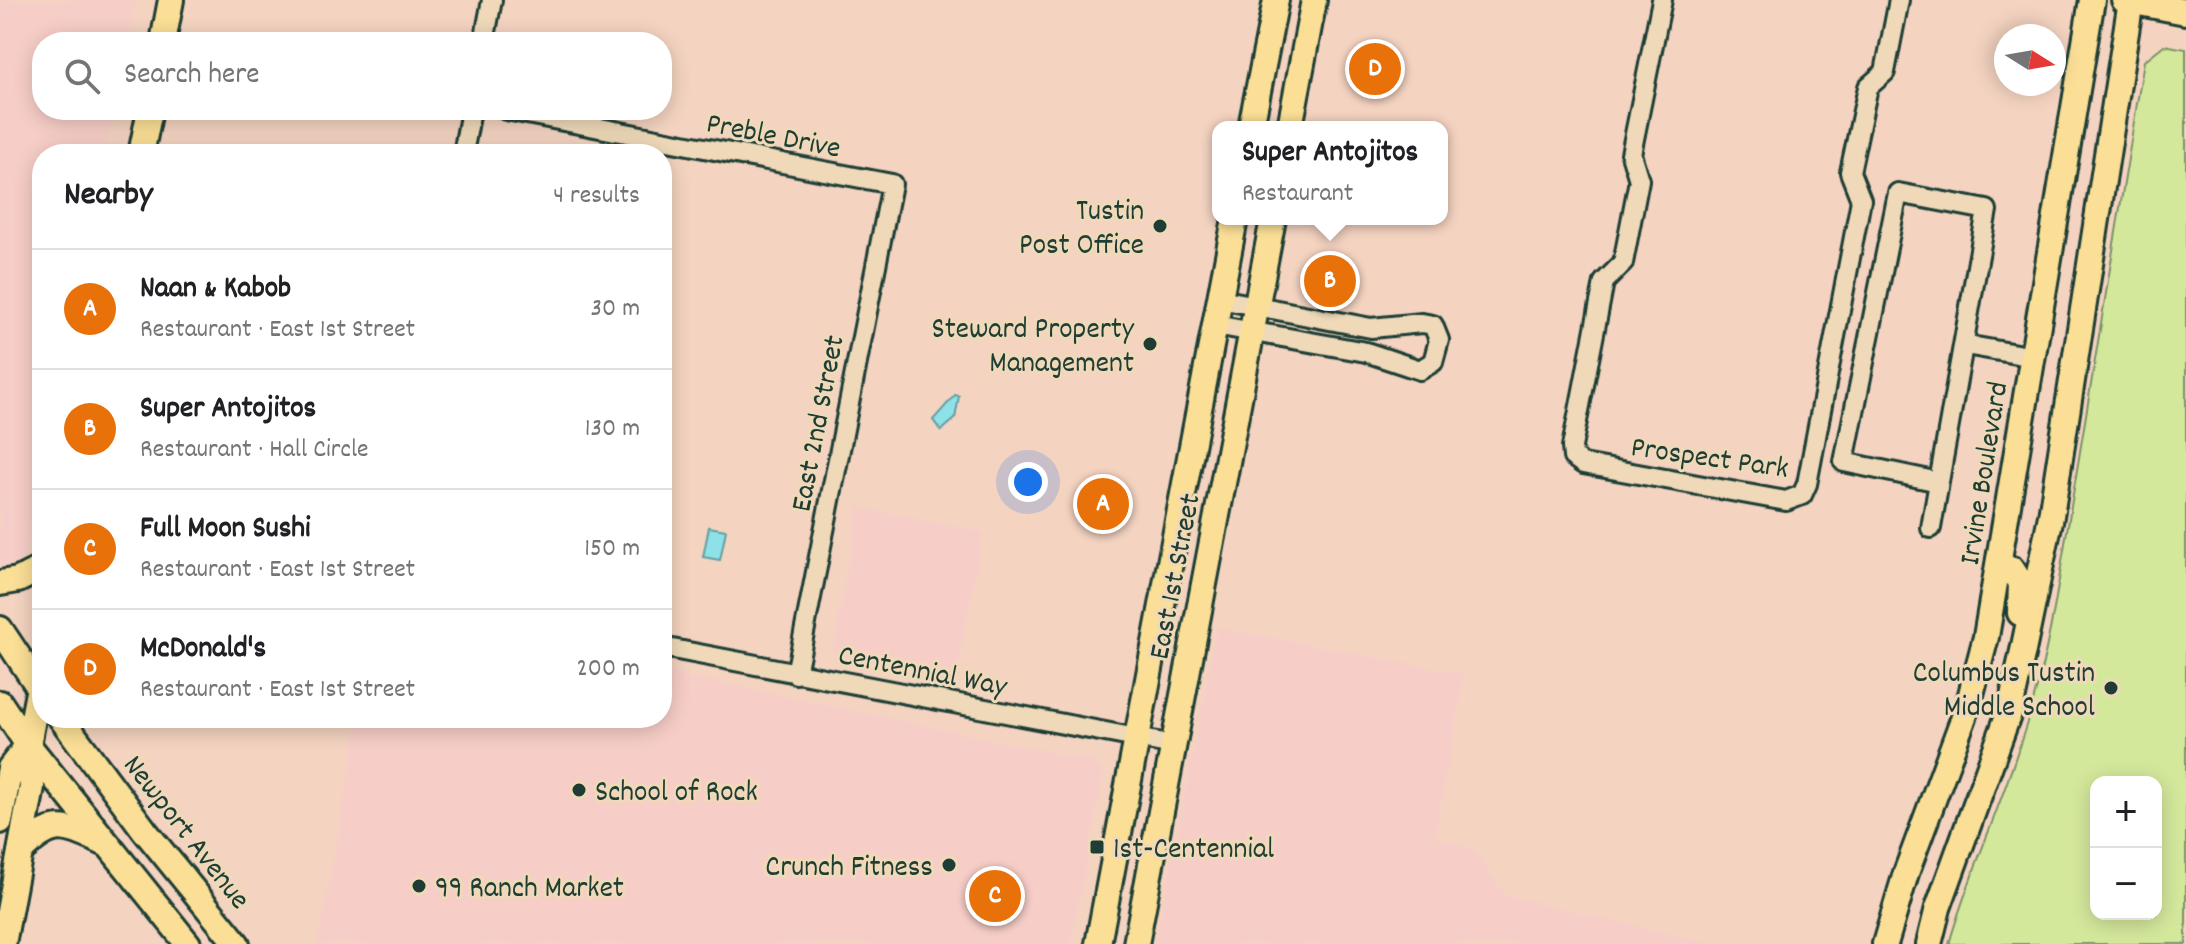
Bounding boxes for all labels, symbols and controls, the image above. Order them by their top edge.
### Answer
north arrow [1994,24,2066,96]
search box [32,32,672,120]
pin: D [1349,39,1401,99]
icon: search [60,54,104,98]
text: Search here [124,55,260,98]
street label: Preble Drive [702,104,844,172]
popup [1212,121,1448,225]
text: Super Antojitos [1242,133,1418,176]
text: Nearby [64,172,153,221]
text: Restaurant [1242,176,1353,213]
text: 4 results [553,178,640,215]
place label: Tustin Post Office [1019,192,1144,269]
marker: Tustin Post Office [1151,217,1169,235]
pin: B [1304,251,1356,311]
text: Naan & Kabob [140,269,291,312]
text: A [83,291,97,328]
text: 30 m [590,291,640,328]
place label: Steward Property Management [932,310,1135,387]
text: Restaurant · East 1st Street [140,312,415,349]
street label: East 2nd Street [782,332,859,516]
marker: Steward Property Management [1141,335,1159,353]
street label: Irvine Boulevard [1951,379,2022,568]
text: Super Antojitos [140,389,316,432]
text: B [84,411,96,448]
text: 130 m [585,411,640,448]
street label: Prospect Park [1628,428,1791,493]
text: Restaurant · Hall Circle [140,432,369,469]
your location [1008,462,1048,502]
pin: A [1077,474,1129,534]
street label: East 1st Street [1140,490,1215,664]
text: Full Moon Sushi [140,509,311,552]
text: C [84,531,96,568]
text: 150 m [584,531,640,568]
text: Restaurant · East 1st Street [140,552,415,589]
text: McDonald's [140,629,266,672]
street label: Centennial Way [834,636,1011,711]
text: D [83,651,97,688]
text: 200 m [576,651,640,688]
place label: Columbus Tustin Middle School [1913,654,2095,731]
text: Restaurant · East 1st Street [140,672,415,709]
marker: Columbus Tustin Middle School [2102,679,2120,697]
street label: Newport Avenue [110,747,259,920]
place label: School of Rock [595,773,758,816]
map controls [2090,776,2162,920]
button: + [2090,776,2162,848]
marker: School of Rock [570,781,588,799]
place label: 1st-Centennial [1113,830,1274,873]
marker: 1st-Centennial [1088,838,1106,856]
place label: Crunch Fitness [765,848,933,891]
button: − [2090,848,2162,920]
marker: Crunch Fitness [940,856,958,874]
pin: C [969,866,1021,926]
place label: 99 Ranch Market [435,869,624,912]
marker: 99 Ranch Market [410,877,428,895]

